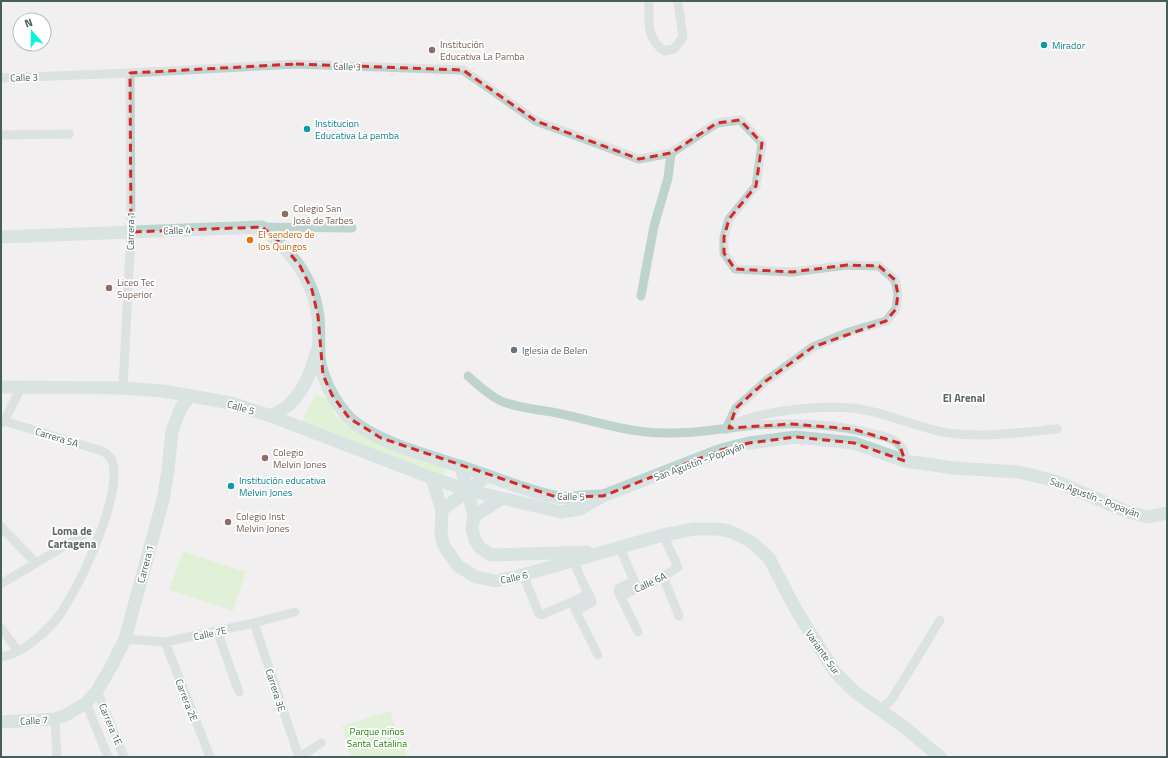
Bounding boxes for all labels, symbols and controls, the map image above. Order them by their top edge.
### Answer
north arrow [12,12,52,52]
text: N [22,14,35,31]
place label: Institución Educativa La Pamba [440,37,525,64]
place label: Mirador [1052,38,1086,53]
marker: Mirador [1039,40,1049,50]
marker: Institución Educativa La Pamba [427,45,437,55]
street label: Calle 3 [333,59,361,74]
street label: Calle 3 [10,70,38,85]
place label: Institucion Educativa La pamba [315,116,399,143]
marker: Institucion Educativa La pamba [302,124,312,134]
place label: Colegio San José de Tarbes [293,201,354,228]
marker: Colegio San José de Tarbes [280,209,290,219]
street label: Carrera 1 [123,212,138,250]
street label: Calle 4 [163,223,192,238]
place label: El sendero de los Quingos [258,227,315,254]
marker: El sendero de los Quingos [245,235,255,245]
place label: Liceo Tec Superior [117,275,155,302]
marker: Liceo Tec Superior [104,283,114,293]
place label: Iglesia de Belen [522,343,587,358]
marker: Iglesia de Belen [509,345,519,355]
district label: El Arenal [943,390,985,406]
street label: Calle 5 [225,396,257,419]
street label: Carrera 5A [33,424,80,451]
street label: San Agustín - Popayán [652,438,747,485]
place label: Colegio Melvin Jones [273,445,327,472]
marker: Colegio Melvin Jones [260,453,270,463]
place label: Institución educativa Melvin Jones [239,473,326,500]
street label: San Agustín - Popayán [1048,473,1142,522]
marker: Institución educativa Melvin Jones [226,481,236,491]
street label: Calle 5 [557,489,585,504]
place label: Colegio Inst Melvin Jones [236,509,290,536]
marker: Colegio Inst Melvin Jones [223,517,233,527]
district label: Loma de Cartagena [48,523,97,552]
street label: Carrera 1 [133,544,158,585]
street label: Calle 6 [499,567,530,588]
street label: Calle 6A [632,568,669,596]
street label: Calle 7E [192,623,228,644]
street label: Variante Sur [802,627,844,678]
street label: Carrera 3E [262,667,290,714]
street label: Carrera 2E [172,677,202,724]
street label: Carrera 1E [95,701,126,748]
street label: Calle 7 [20,712,48,729]
park label: Parque niños Santa Catalina [347,724,407,751]

